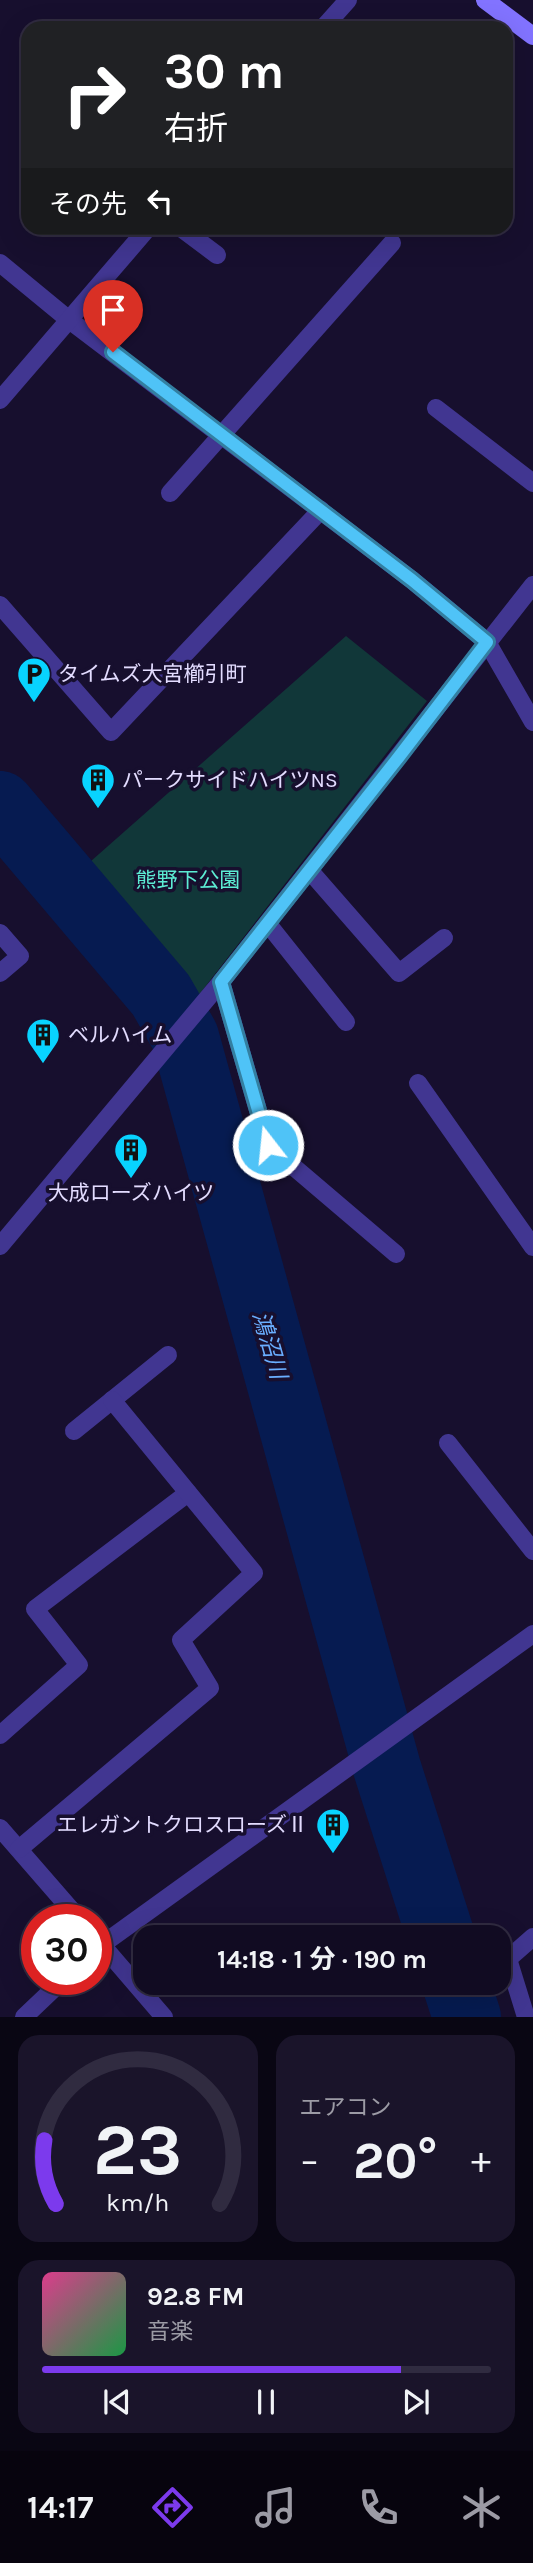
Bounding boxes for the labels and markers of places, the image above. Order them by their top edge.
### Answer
pin [83,280,143,352]
parking icon: タイムズ大宮櫛引町 [15,655,53,704]
place label: タイムズ大宮櫛引町 [58,662,247,686]
building icon: パークサイドハイツNS [79,761,117,810]
place label: パークサイドハイツNS [122,768,338,792]
building icon: ベルハイム [24,1016,62,1065]
place label: ベルハイム [68,1023,172,1047]
building icon: 大成ローズハイツ [112,1131,150,1180]
place label: 大成ローズハイツ [48,1181,214,1205]
building icon: エレガントクロスローズⅡ [314,1806,352,1855]
place label: エレガントクロスローズⅡ [57,1813,308,1837]

